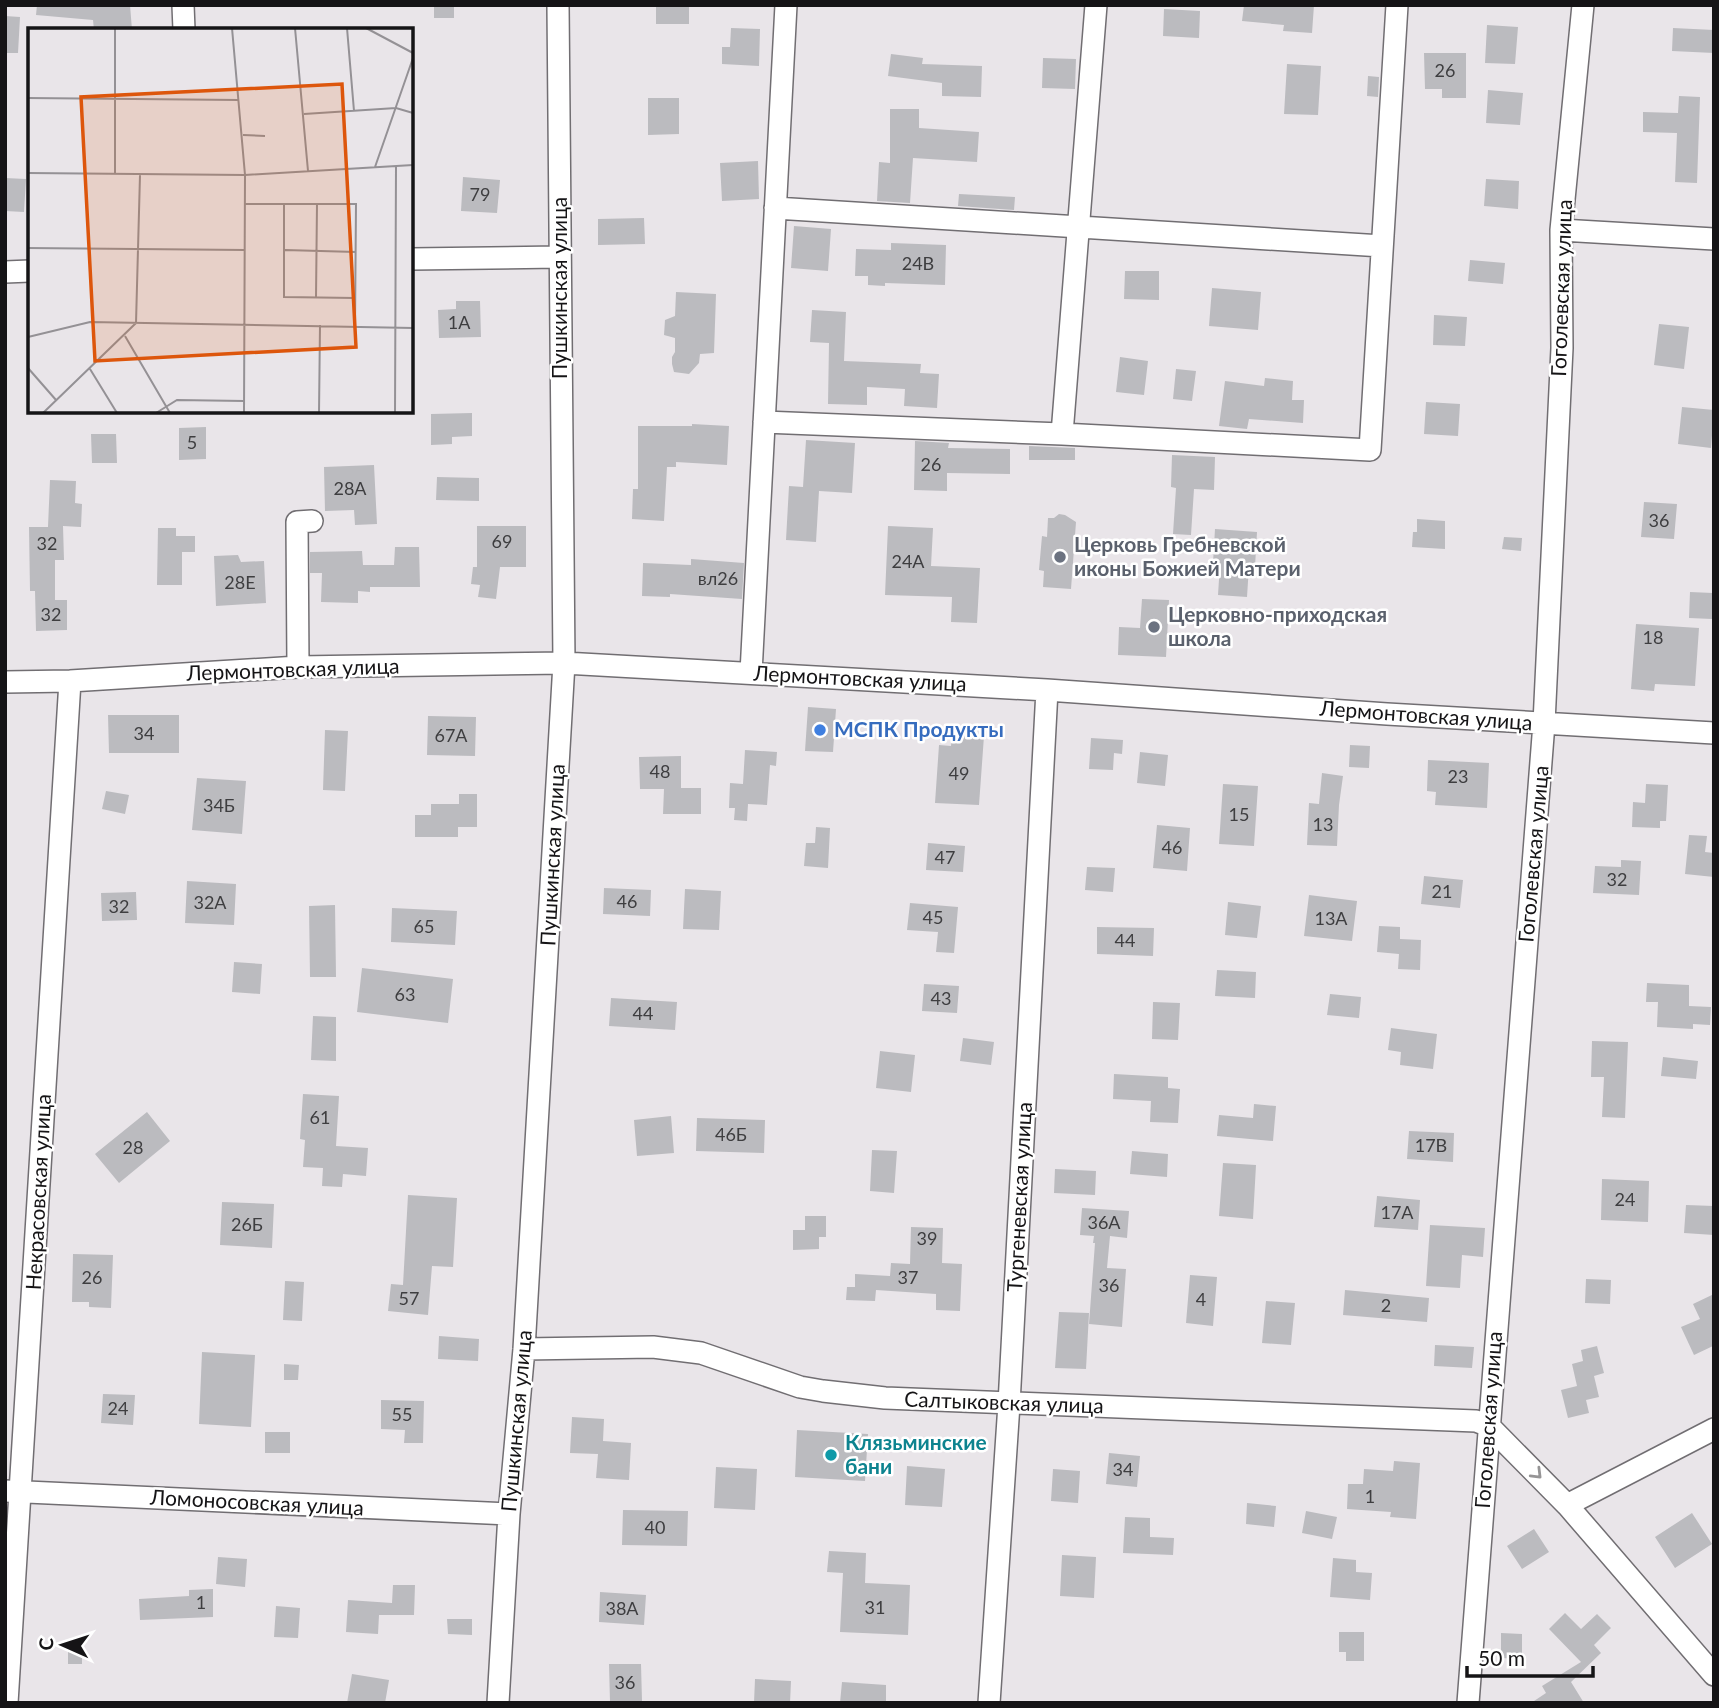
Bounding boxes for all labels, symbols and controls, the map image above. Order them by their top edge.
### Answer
inset map [28,28,413,413]
house number: 26 [1435,59,1455,81]
house number: 79 [470,183,490,205]
street label: Пушкинская улица [546,197,571,379]
street label: Гоголевская улица [1545,199,1576,377]
house number: 24В [902,252,934,274]
house number: 1А [448,311,471,333]
house number: 5 [187,431,197,453]
house number: 26 [921,453,941,475]
house number: 28А [333,477,367,499]
house number: 36 [1649,509,1669,531]
house number: 69 [492,530,512,552]
place label: Церковь Гребневской иконы Божией Матери [1074,531,1301,580]
house number: 32 [37,532,57,554]
marker: Церковь Гребневской иконы Божией Матери [1052,549,1068,565]
house number: 24А [891,550,925,572]
house number: вл26 [698,567,738,589]
house number: 28Е [224,571,256,593]
place label: Церковно-приходская школа [1168,601,1387,650]
house number: 32 [41,603,61,625]
marker: Церковно-приходская школа [1146,619,1162,635]
house number: 18 [1643,626,1663,648]
street label: Лермонтовская улица [185,652,400,685]
street label: Лермонтовская улица [752,659,967,696]
street label: Лермонтовская улица [1318,695,1533,734]
place label: МСПК Продукты [834,716,1004,741]
house number: 34 [134,722,154,744]
marker: МСПК Продукты [812,722,828,738]
house number: 67А [434,724,468,746]
house number: 48 [650,760,670,782]
house number: 49 [949,762,969,784]
street label: Пушкинская улица [534,763,569,947]
street label: Гоголевская улица [1512,764,1553,943]
house number: 23 [1448,765,1468,787]
house number: 34Б [203,794,235,816]
house number: 15 [1229,803,1249,825]
house number: 13 [1313,813,1333,835]
house number: 46 [1162,836,1182,858]
house number: 47 [935,846,955,868]
house number: 32 [1607,868,1627,890]
house number: 21 [1432,880,1452,902]
house number: 46 [617,890,637,912]
house number: 32А [193,891,227,913]
house number: 32 [109,895,129,917]
house number: 45 [923,906,943,928]
house number: 13А [1314,907,1348,929]
house number: 65 [414,915,434,937]
house number: 44 [1115,929,1135,951]
house number: 63 [395,983,415,1005]
house number: 43 [931,987,951,1009]
house number: 44 [633,1002,653,1024]
street label: Некрасовская улица [20,1093,55,1291]
street label: Тургеневская улица [1001,1101,1036,1293]
house number: 61 [310,1106,330,1128]
house number: 46Б [715,1123,747,1145]
house number: 17В [1415,1134,1447,1156]
house number: 28 [123,1136,143,1158]
house number: 24 [1615,1188,1635,1210]
house number: 17А [1380,1201,1414,1223]
house number: 36А [1087,1211,1121,1233]
house number: 26Б [231,1213,263,1235]
house number: 39 [917,1227,937,1249]
house number: 26 [82,1266,102,1288]
house number: 37 [898,1266,918,1288]
house number: 36 [1099,1274,1119,1296]
house number: 57 [399,1287,419,1309]
house number: 4 [1196,1288,1206,1310]
house number: 2 [1381,1294,1391,1316]
street label: Пушкинская улица [495,1329,536,1513]
street label: Гоголевская улица [1469,1330,1506,1509]
street label: Салтыковская улица [904,1386,1104,1417]
house number: 24 [108,1397,128,1419]
house number: 55 [392,1403,412,1425]
place label: Клязьминские бани [845,1429,987,1478]
marker: Клязьминские бани [823,1447,839,1463]
house number: 34 [1113,1458,1133,1480]
one-way arrow [1528,1466,1541,1479]
street label: Ломоносовская улица [149,1483,365,1520]
house number: 1 [1365,1485,1375,1507]
house number: 40 [645,1516,665,1538]
house number: 1 [196,1591,206,1613]
house number: 31 [865,1596,885,1618]
house number: 38А [605,1597,639,1619]
north arrow [28,1610,98,1680]
scale bar [1467,1634,1593,1678]
text: С [34,1637,57,1651]
text: 50 m [1478,1645,1525,1670]
house number: 36 [615,1671,635,1693]

